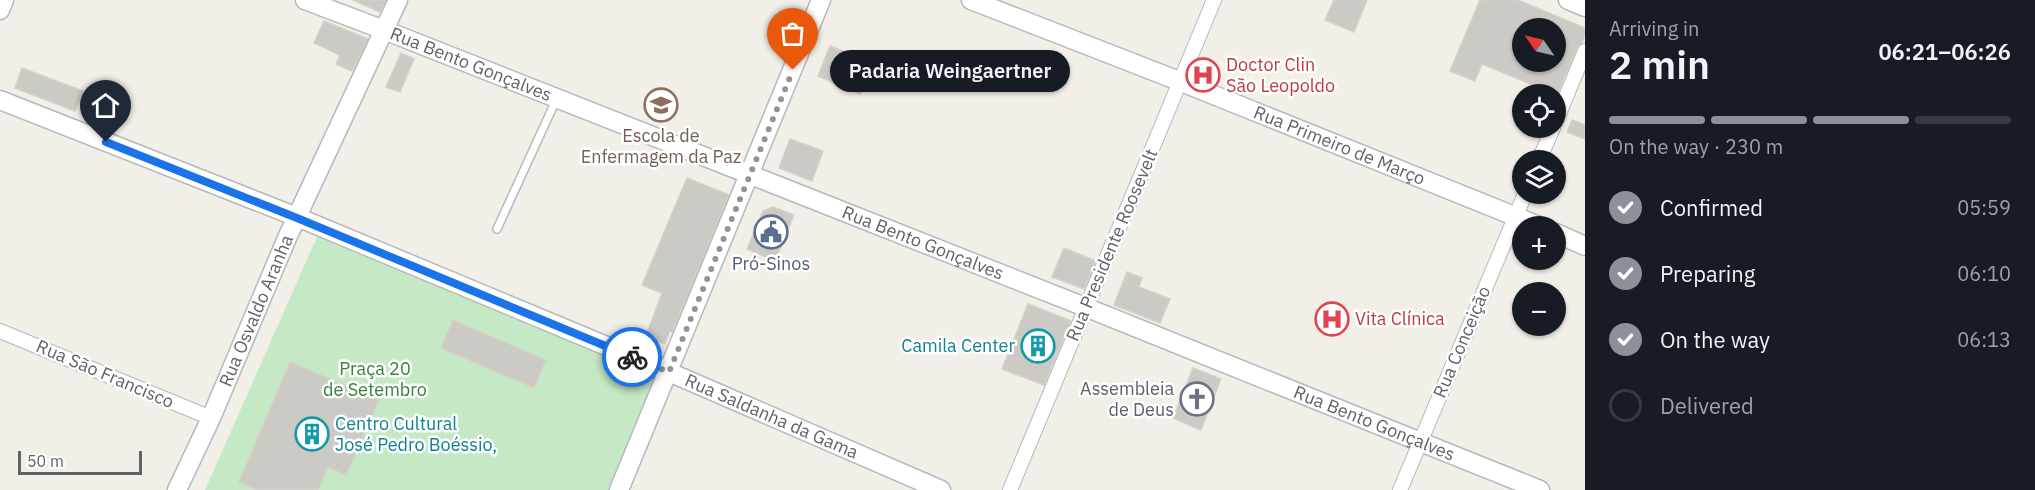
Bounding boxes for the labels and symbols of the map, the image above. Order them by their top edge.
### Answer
pin [767,8,818,70]
north arrow [1512,18,1566,72]
street label: Rua Bento Gonçalves [387,22,555,106]
callout: Padaria Weingaertner [829,49,1069,91]
place label: Doctor Clin São Leopoldo [1226,53,1335,97]
hospital icon: Doctor Clin São Leopoldo [1185,57,1221,93]
pin [80,80,131,142]
school or university icon: Escola de Enfermagem da Paz [643,87,679,123]
street label: Rua Primeiro de Março [1250,100,1429,190]
place label: Escola de Enfermagem da Paz [581,124,741,168]
street label: Rua Presidente Roosevelt [1061,145,1162,344]
street label: Rua Bento Gonçalves [839,200,1007,285]
public building icon: Pró-Sinos [753,214,789,250]
street label: Rua Osvaldo Aranha [214,231,298,390]
place label: Pró-Sinos [732,252,810,275]
street label: Rua Conceição [1428,282,1495,401]
hospital icon: Vita Clínica [1314,301,1350,337]
place label: Vita Clínica [1355,307,1445,330]
courier [602,327,662,387]
building icon: Camila Center [1020,328,1056,364]
street label: Rua São Francisco [33,334,178,413]
place label: Camila Center [901,334,1015,357]
park label: Praça 20 de Setembro [323,357,427,401]
street label: Rua Saldanha da Gama [681,368,862,464]
place label: Assembleia de Deus [1080,377,1174,421]
street label: Rua Bento Gonçalves [1290,380,1458,466]
church icon: Assembleia de Deus [1179,381,1215,417]
place label: Centro Cultural José Pedro Boéssio, [335,412,497,456]
building icon: Centro Cultural José Pedro Boéssio, [294,416,330,452]
scale bar [18,448,142,476]

